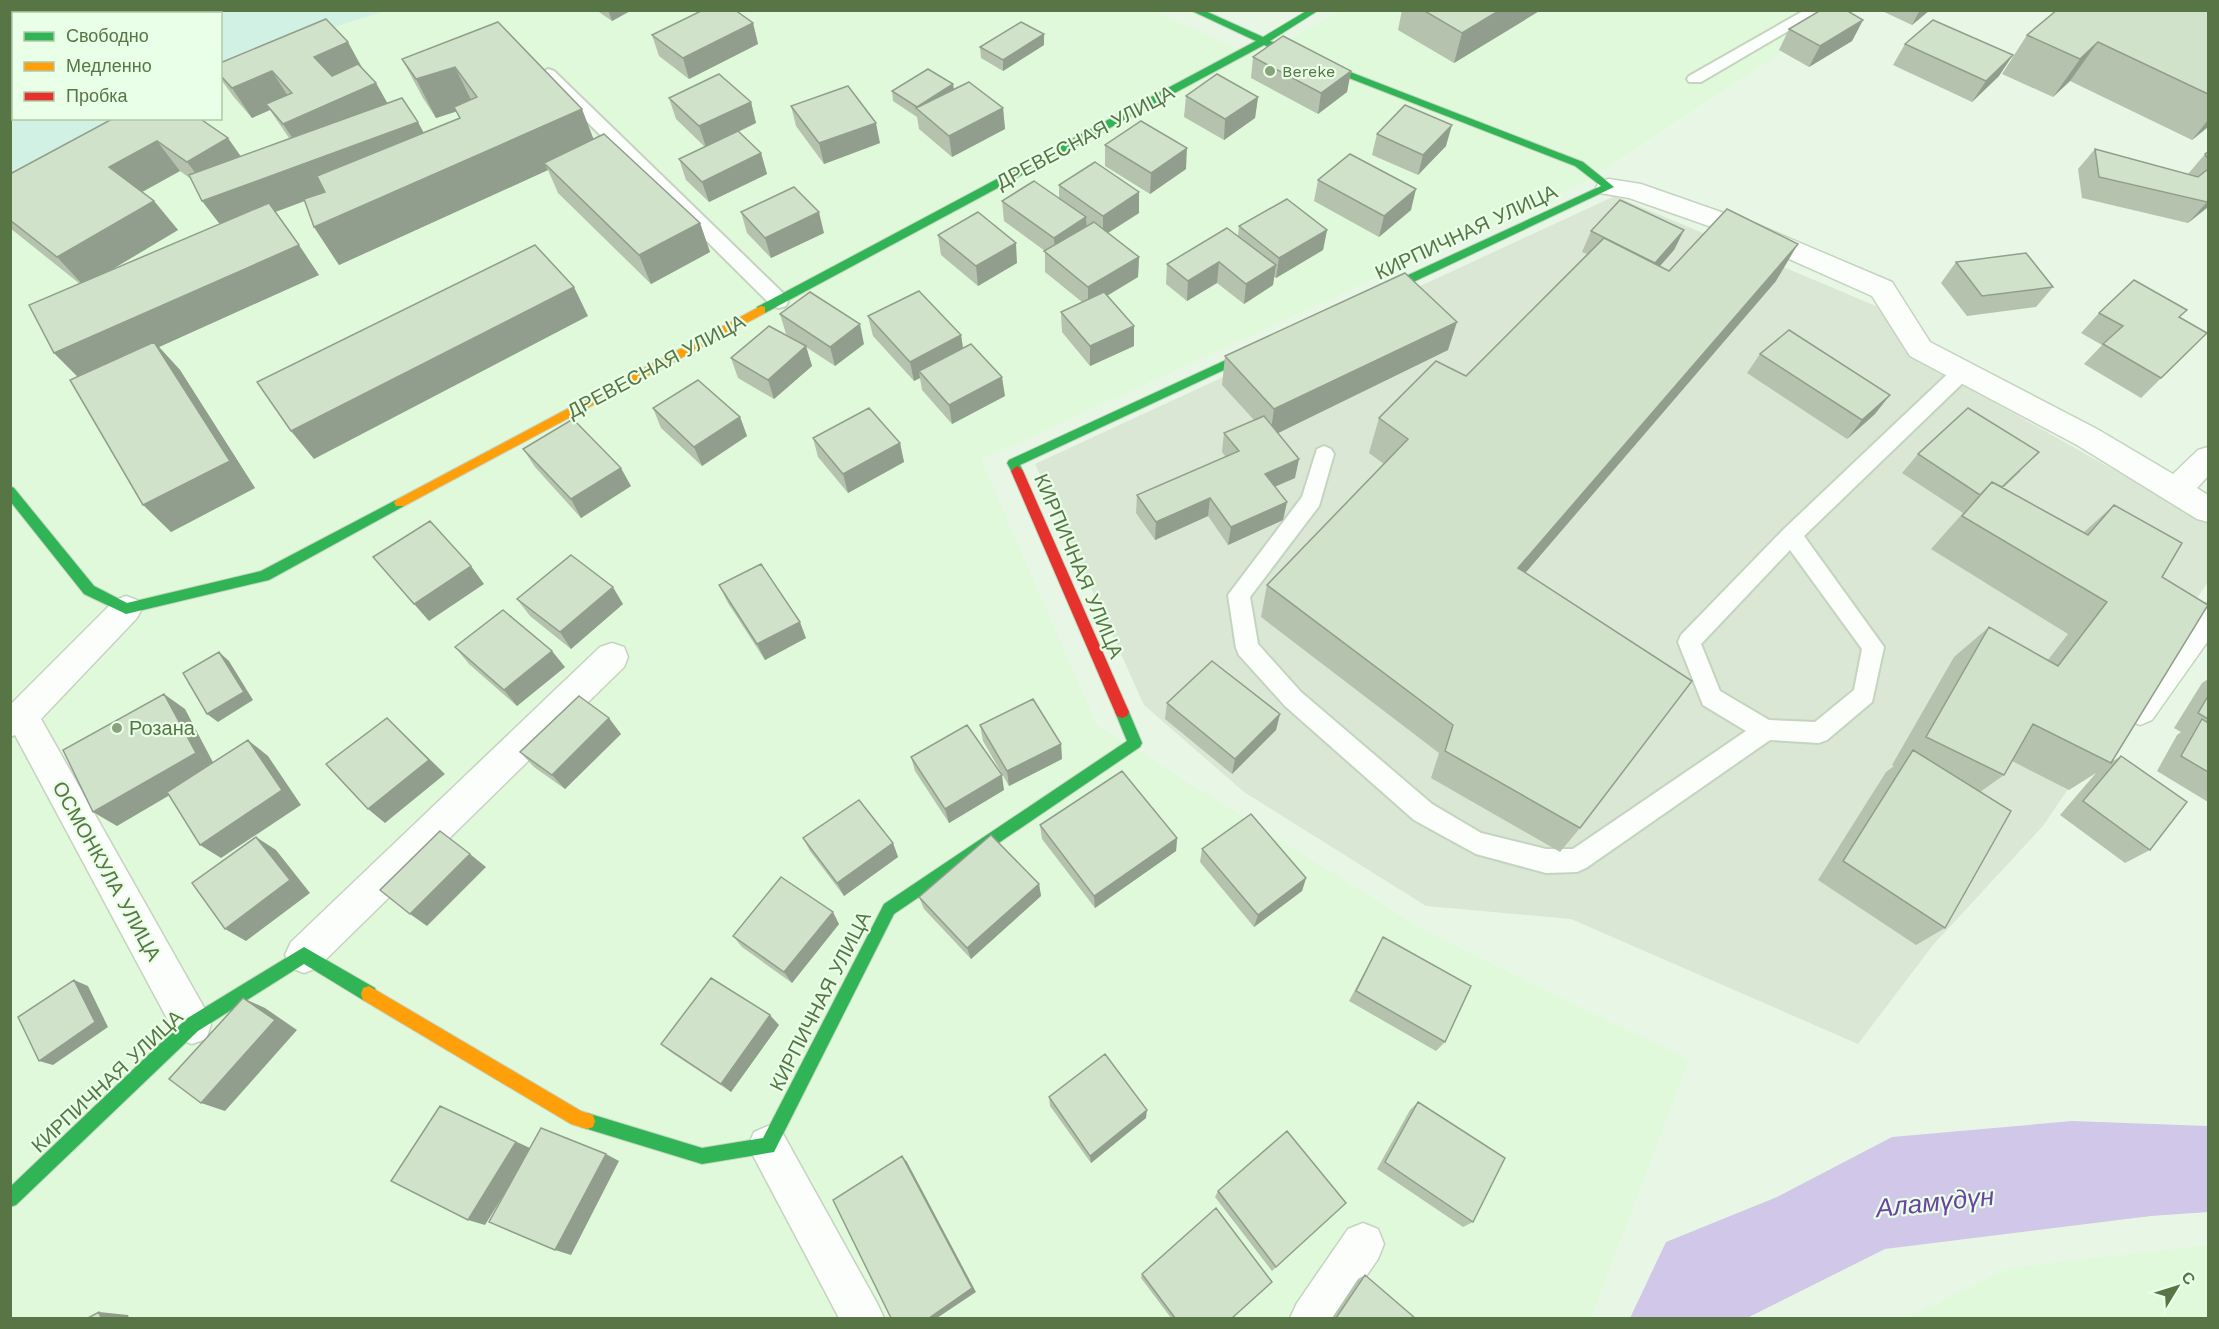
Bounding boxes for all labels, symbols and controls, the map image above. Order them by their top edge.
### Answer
legend [12,12,222,120]
text: Свободно [66,25,149,46]
text: Медленно [66,55,152,76]
place label: Bereke [1282,62,1335,81]
marker: Bereke [1263,64,1277,78]
street label: ДРЕВЕСНАЯ УЛИЦА [992,80,1179,194]
text: Пробка [66,85,129,106]
street label: КИРПИЧНАЯ УЛИЦА [1371,179,1561,285]
street label: ДРЕВЕСНАЯ УЛИЦА [563,309,750,423]
street label: КИРПИЧНАЯ УЛИЦА [1029,470,1129,663]
place label: Розана [129,716,196,740]
marker: Розана [110,721,124,735]
street label: ОСМОНКУЛА УЛИЦА [48,777,167,965]
street label: КИРПИЧНАЯ УЛИЦА [764,907,876,1095]
street label: КИРПИЧНАЯ УЛИЦА [26,1004,188,1157]
water label: Аламүдүн [1872,1181,1996,1223]
north arrow [2147,1257,2207,1317]
text: С [2177,1268,2200,1289]

